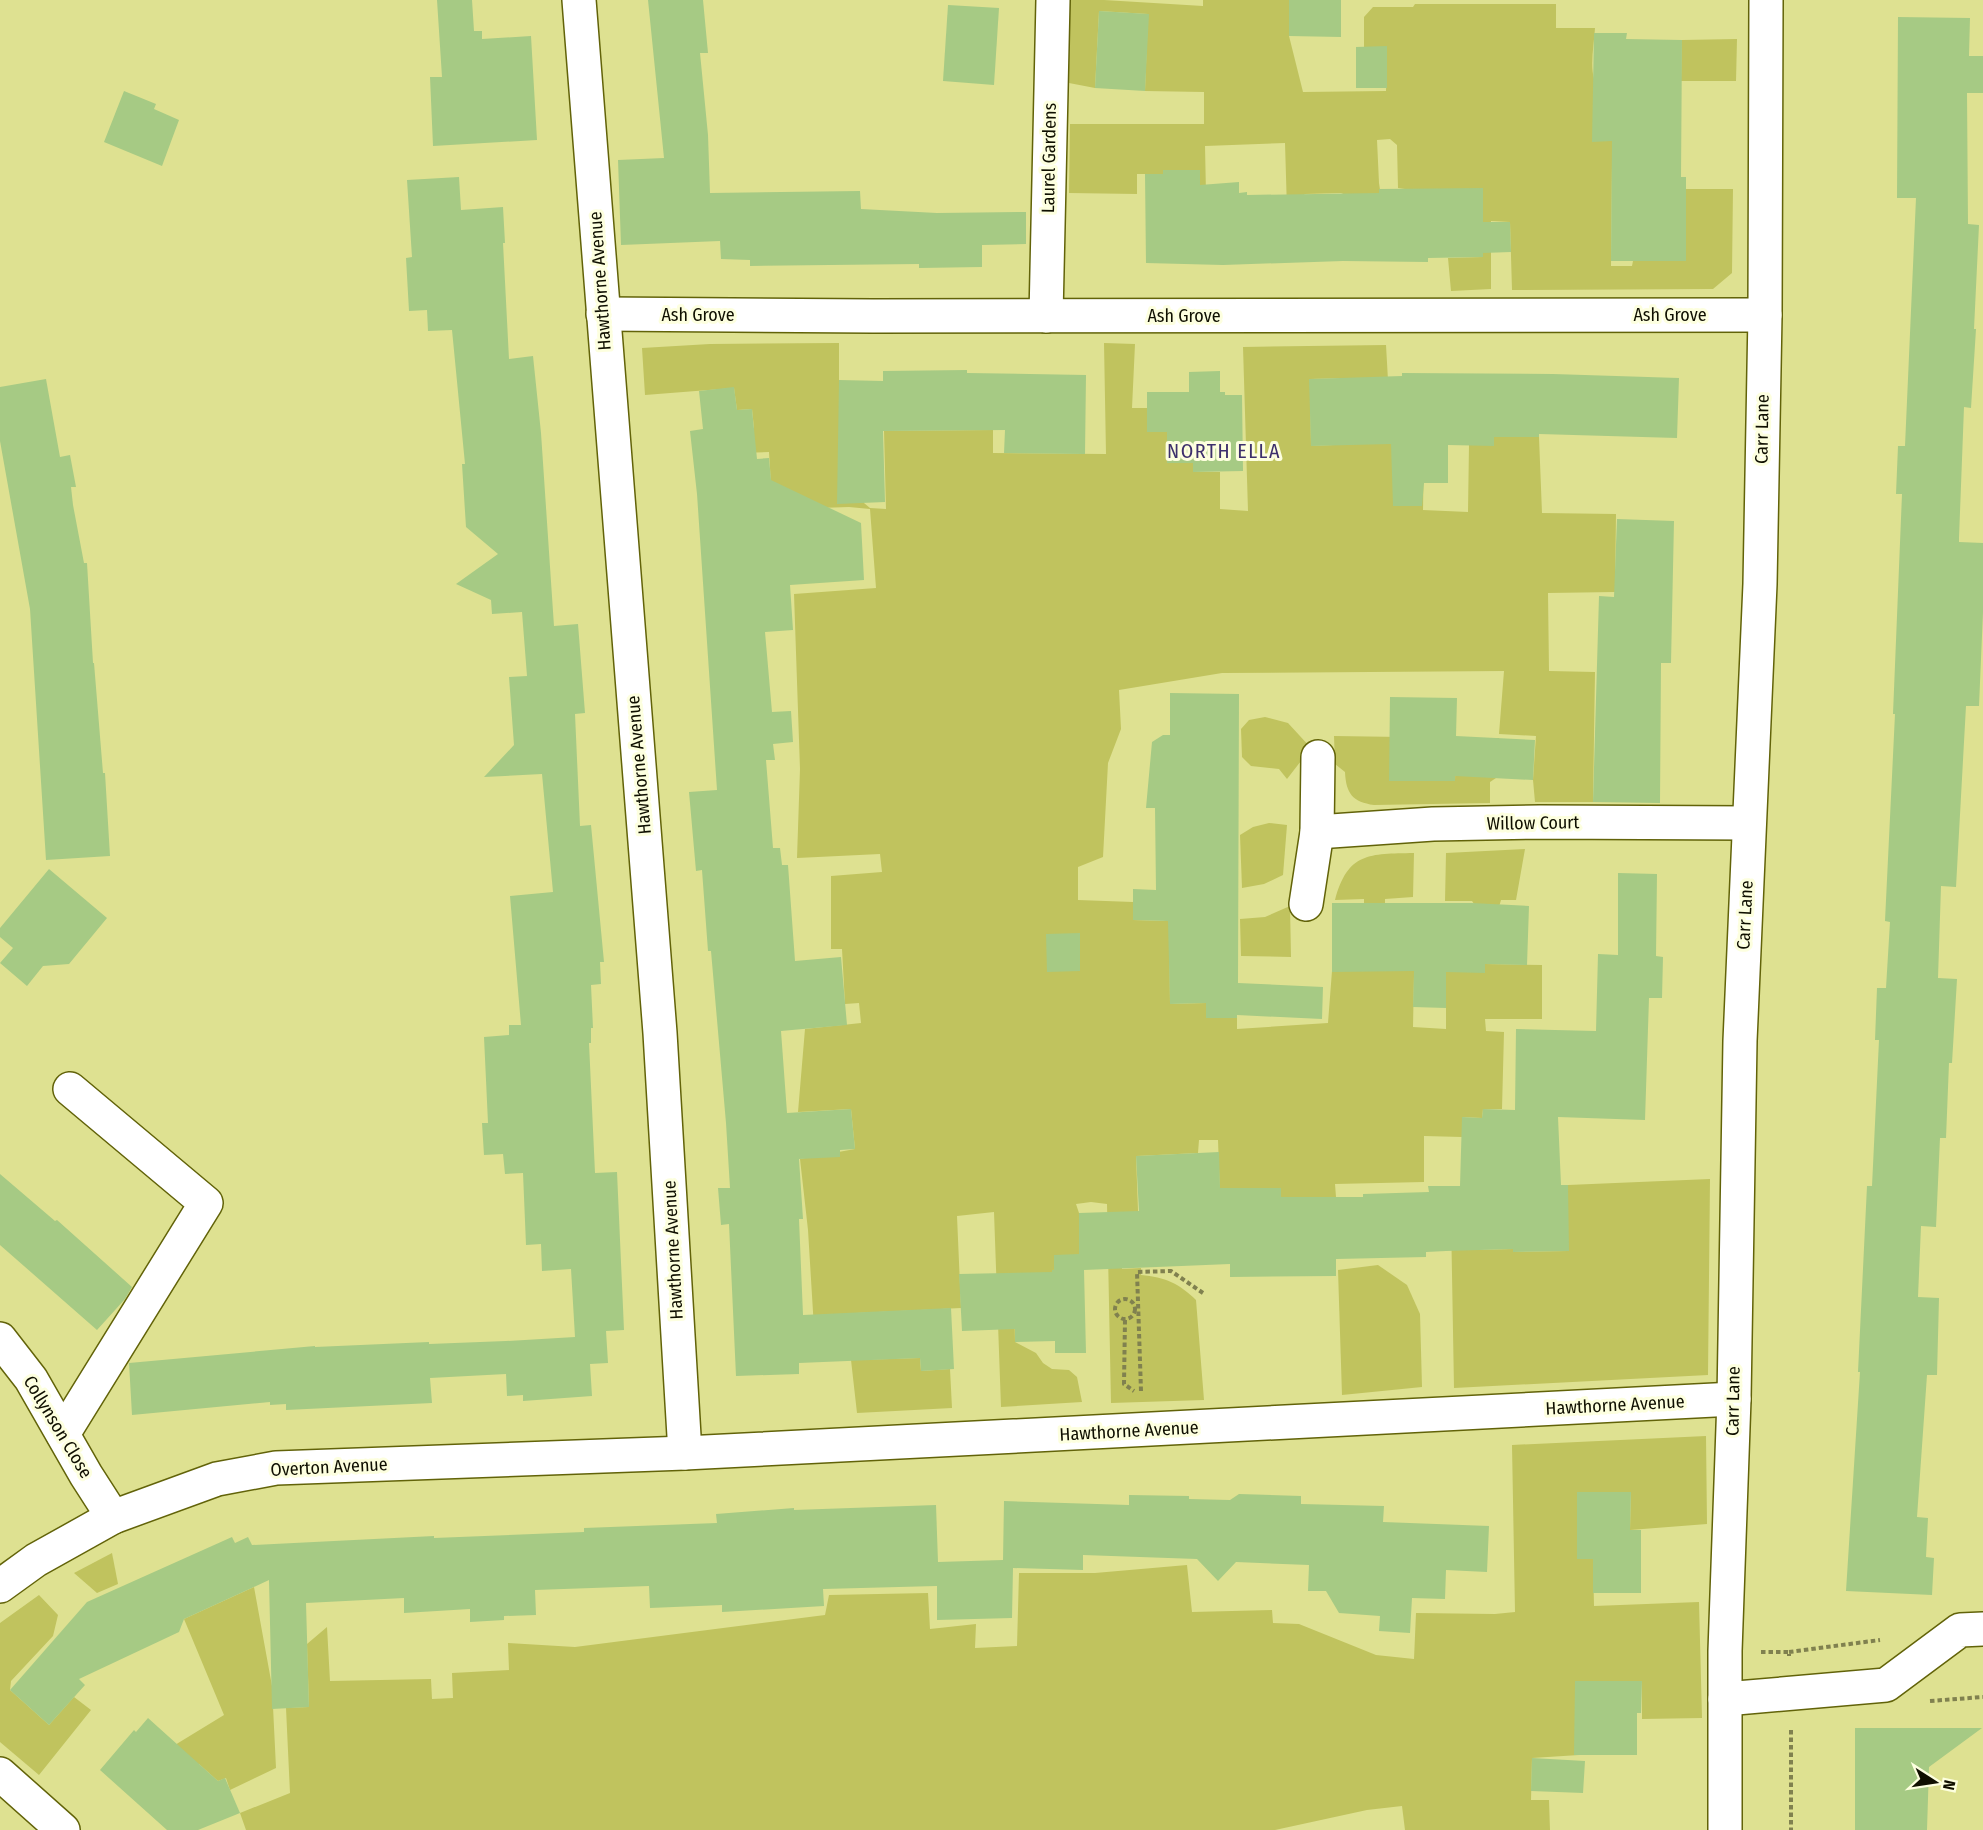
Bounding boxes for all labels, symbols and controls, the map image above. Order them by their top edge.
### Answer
street label: Laurel Gardens [1037,102,1061,213]
street label: Hawthorne Avenue [584,211,616,351]
street label: Ash Grove [661,304,735,326]
street label: Ash Grove [1633,304,1707,326]
street label: Ash Grove [1147,305,1221,327]
street label: Carr Lane [1750,394,1774,464]
district label: NORTH ELLA [1167,439,1281,463]
street label: Hawthorne Avenue [622,695,656,835]
street label: Willow Court [1486,811,1580,835]
street label: Carr Lane [1732,880,1758,950]
street label: Hawthorne Avenue [658,1180,688,1320]
street label: Carr Lane [1721,1366,1745,1436]
street label: Collynson Close [19,1372,97,1482]
street label: Hawthorne Avenue [1545,1390,1685,1420]
street label: Hawthorne Avenue [1059,1416,1199,1446]
street label: Overton Avenue [270,1453,388,1481]
north arrow [1905,1752,1965,1812]
text: N [1939,1778,1959,1792]

